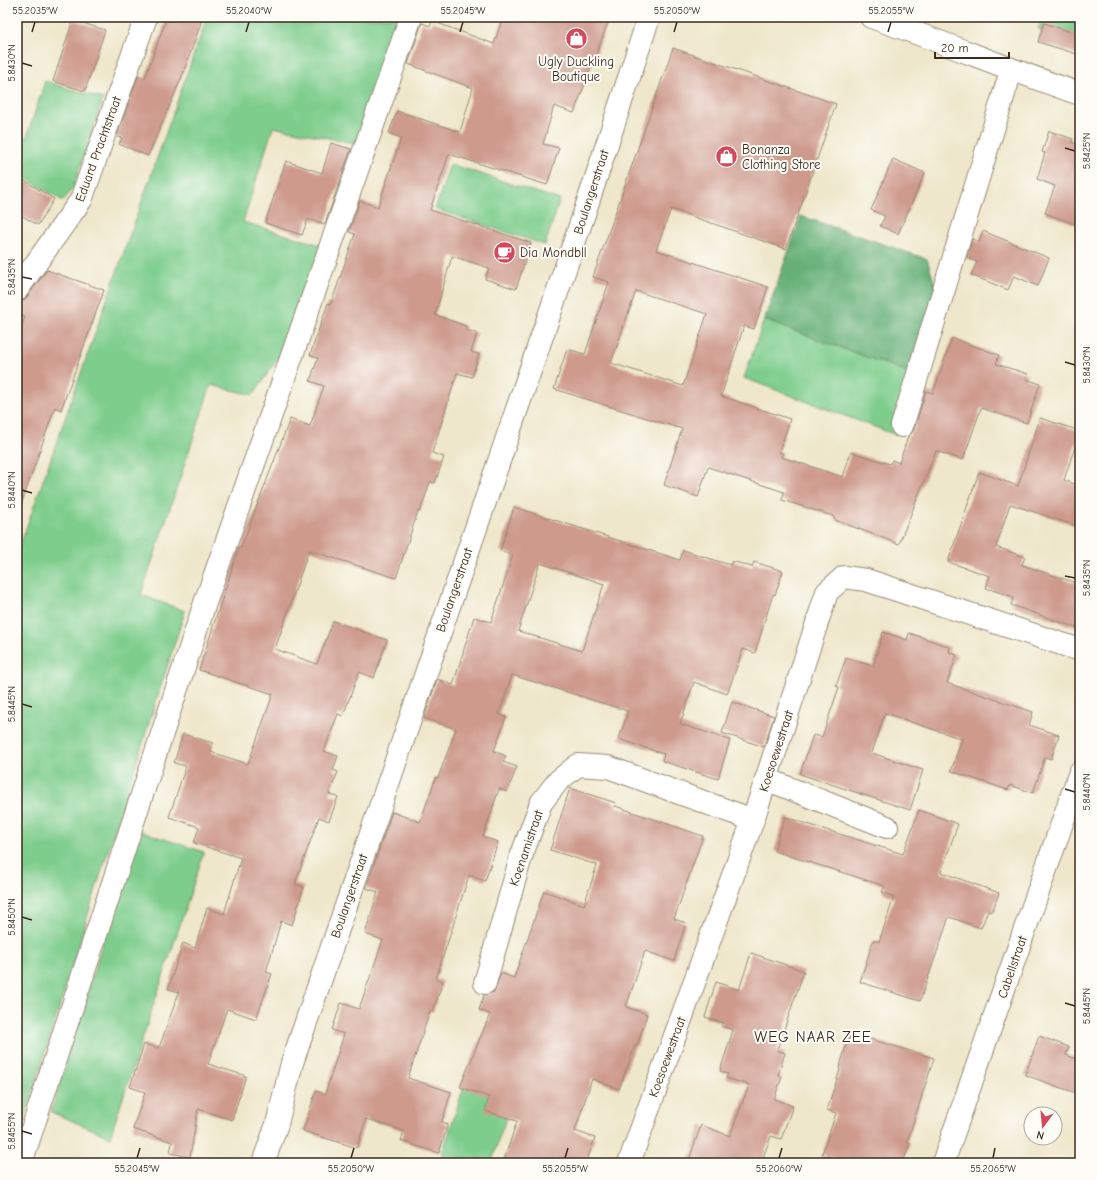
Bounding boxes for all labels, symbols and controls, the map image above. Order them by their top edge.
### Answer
text: 55.2035°W [12,5,58,17]
text: 55.2040°W [226,5,272,17]
text: 55.2045°W [440,5,486,17]
text: 55.2050°W [654,5,700,17]
text: 55.2055°W [868,5,914,17]
shop icon: Ugly Duckling Boutique [563,26,589,52]
scale bar [935,34,1009,60]
text: 20 m [941,41,969,55]
text: 5.8430°N [6,44,18,82]
place label: Ugly Duckling Boutique [538,54,614,84]
street label: Eduard Prachtstraat [72,93,124,204]
text: 5.8425°N [1081,133,1093,169]
place label: Bonanza Clothing Store [742,142,821,172]
shop icon: Bonanza Clothing Store [714,143,740,169]
street label: Boulangerstraat [570,147,612,236]
cafe icon: Dia Mondbll [491,239,517,265]
place label: Dia Mondbll [520,245,587,260]
text: 5.8435°N [6,259,18,295]
text: 5.8430°N [1081,346,1093,384]
text: 5.8440°N [6,472,18,508]
street label: Boulangerstraat [433,545,476,634]
text: 5.8435°N [1081,560,1093,596]
text: 5.8445°N [6,686,18,722]
street label: Koesoewestraat [756,707,797,794]
text: 5.8440°N [1081,774,1093,810]
street label: Koenamistraat [506,807,546,888]
street label: Boulangerstraat [328,851,371,940]
text: 5.8450°N [6,898,18,936]
street label: Cabellstraat [994,933,1030,1000]
text: 5.8445°N [1081,988,1093,1024]
street label: Koesoewestraat [645,1013,689,1099]
district label: WEG NAAR ZEE [754,1028,872,1046]
north arrow [1023,1106,1063,1146]
text: 5.8455°N [6,1113,18,1149]
text: N [1035,1128,1046,1142]
text: 55.2045°W [114,1163,160,1175]
text: 55.2050°W [328,1163,374,1175]
text: 55.2055°W [542,1163,588,1175]
text: 55.2060°W [756,1163,802,1175]
text: 55.2065°W [970,1163,1016,1175]

